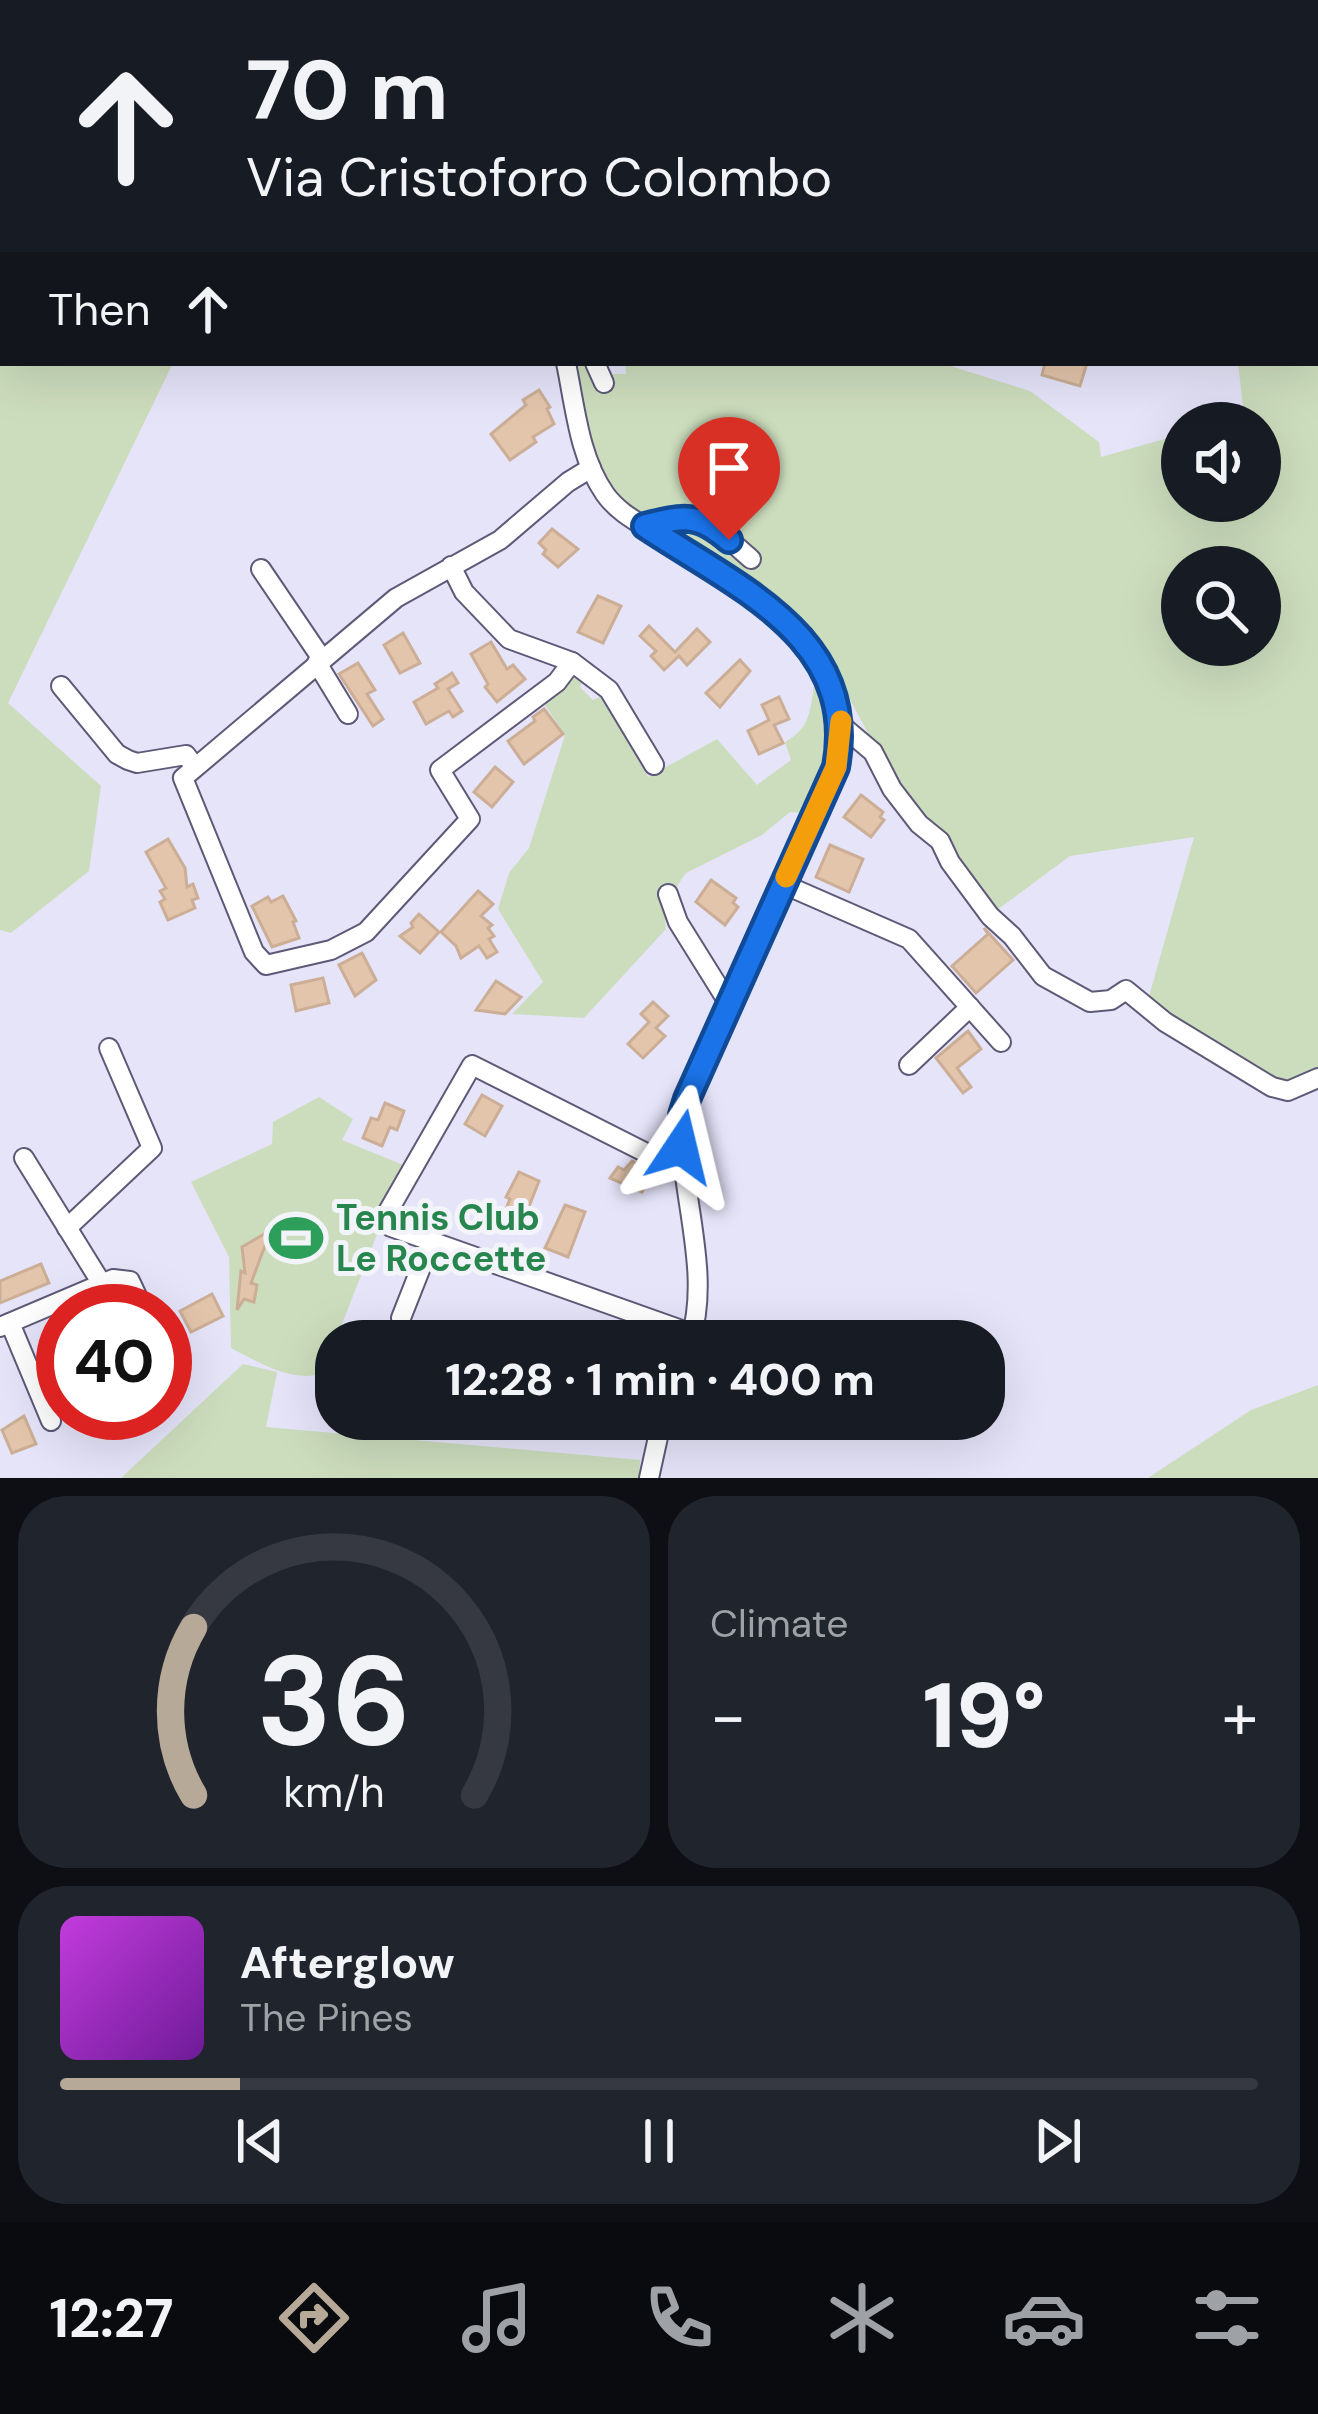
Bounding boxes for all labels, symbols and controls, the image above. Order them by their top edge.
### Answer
text: 70 m [246,36,449,145]
icon: ahead [48,48,204,204]
text: Via Cristoforo Colombo [246,142,832,213]
icon: ahead [175,276,241,342]
text: Then [48,280,151,339]
map controls [1161,402,1281,666]
button: sound [1161,402,1281,522]
pin [678,417,780,540]
icon: arrive [696,435,762,501]
button: search [1161,546,1281,666]
position arrow [618,1084,744,1210]
place label: Tennis Club Le Roccette [336,1194,547,1282]
sports icon: Tennis Club Le Roccette [267,1209,325,1267]
speed limit sign: 40 [36,1284,192,1440]
text: 12:28 · 1 min · 400 m [445,1350,875,1409]
text: Climate [710,1598,848,1649]
text: 36 [257,1620,411,1783]
text: 19° [922,1658,1046,1775]
text: − [710,1674,746,1759]
text: + [1222,1674,1258,1759]
text: km/h [283,1764,385,1820]
text: Afterglow [240,1933,455,1992]
text: The Pines [240,1992,413,2043]
icon: previous [227,2108,293,2174]
icon: pause [626,2108,692,2174]
icon: next [1025,2108,1091,2174]
icon: directions [272,2276,356,2360]
icon: music [455,2276,539,2360]
icon: phone [637,2276,721,2360]
icon: climate [820,2276,904,2360]
icon: car [1002,2276,1086,2360]
icon: filters [1185,2276,1269,2360]
text: 12:27 [49,2283,174,2354]

